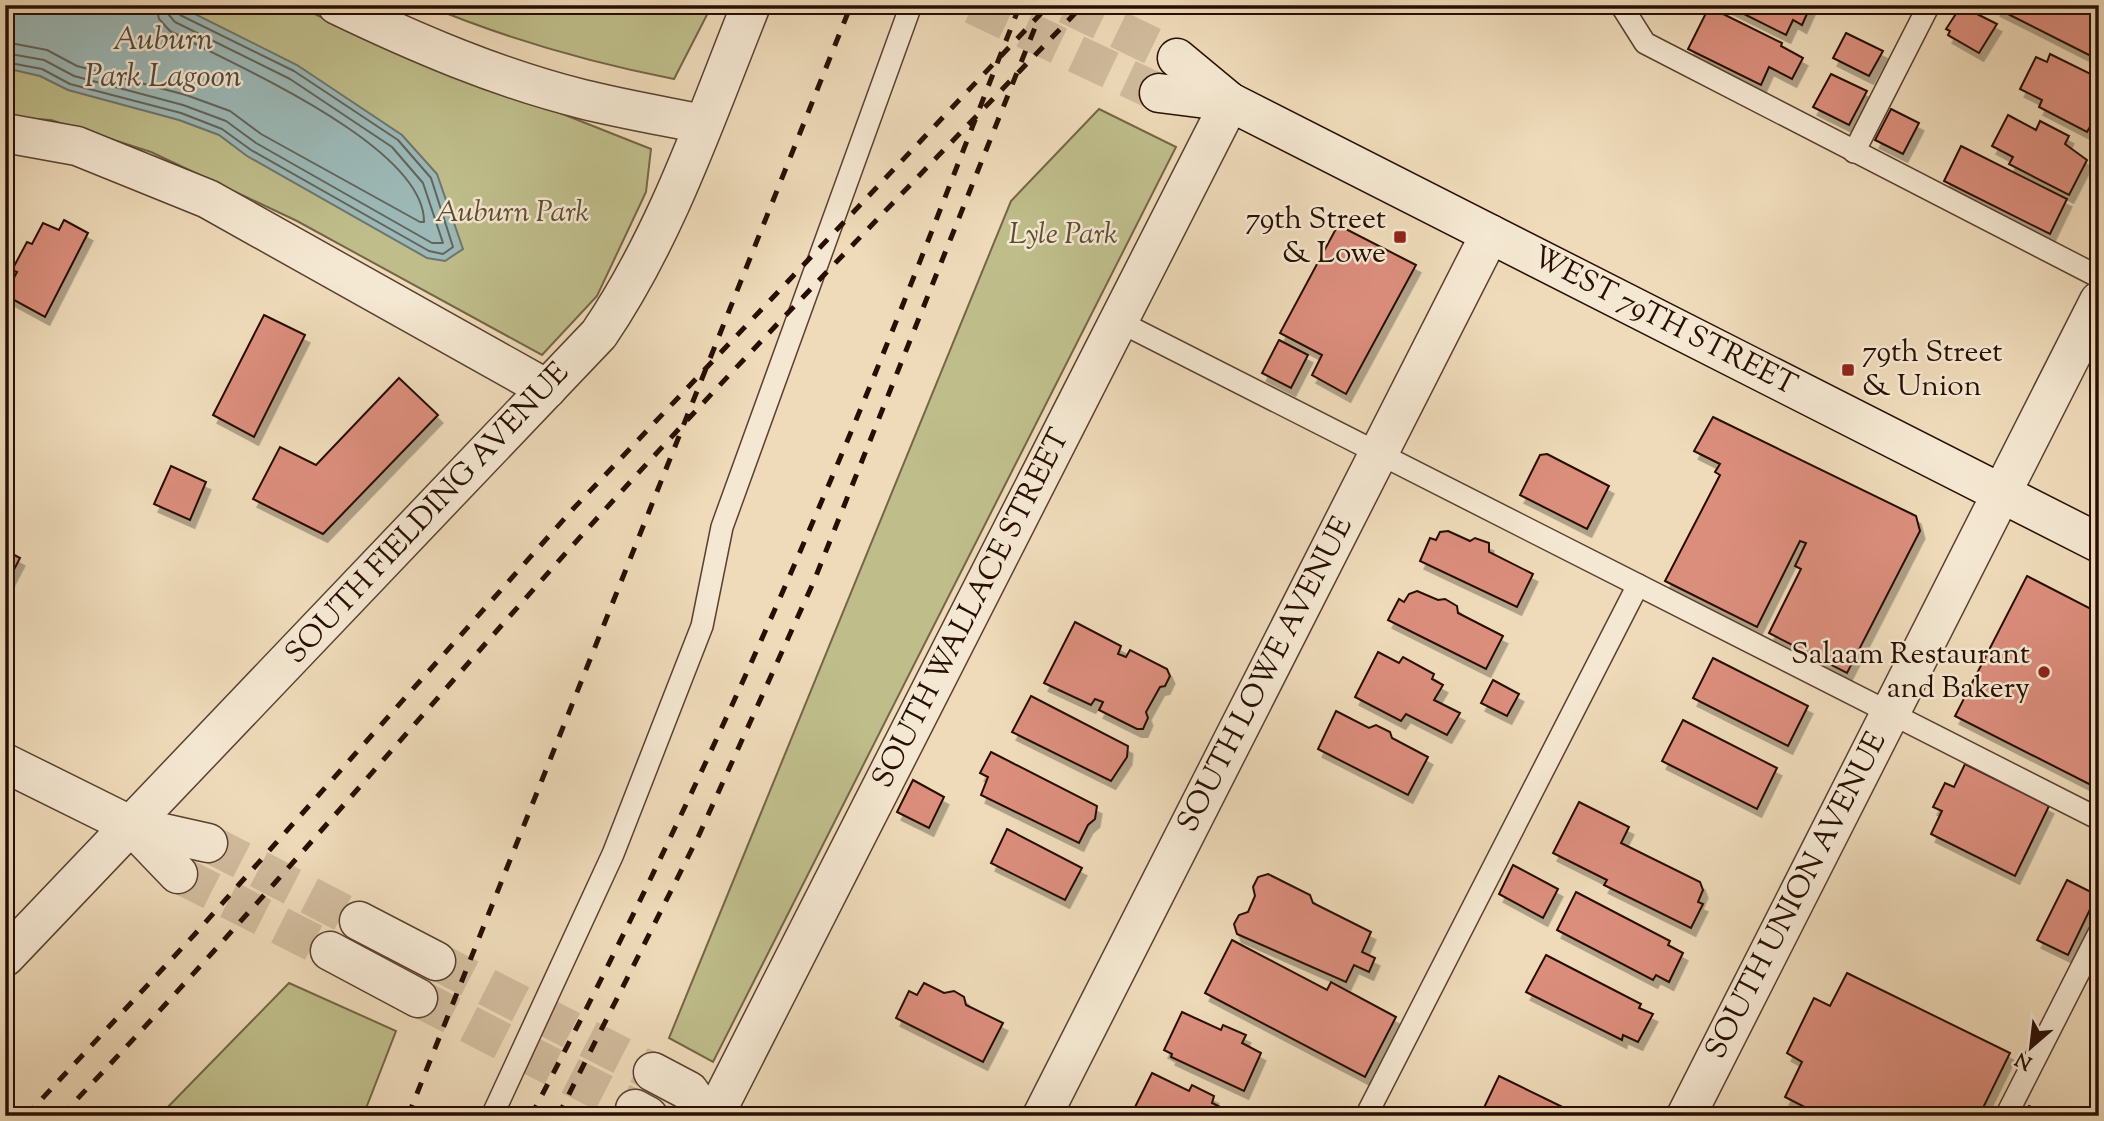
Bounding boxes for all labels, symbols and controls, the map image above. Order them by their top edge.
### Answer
water label: Auburn Park Lagoon [84,18,242,101]
park label: Auburn Park [435,192,589,235]
place label: 79th Street & Lowe [1245,199,1386,276]
park label: Lyle Park [1009,214,1117,257]
marker: 79th Street & Lowe [1392,229,1408,245]
street label: WEST 79TH STREET [1524,237,1804,407]
place label: 79th Street & Union [1862,332,2003,409]
street label: SOUTH FIELDING AVENUE [276,353,580,675]
marker: 79th Street & Union [1840,362,1856,378]
street label: SOUTH WALLACE STREET [862,422,1082,796]
street label: SOUTH LOWE AVENUE [1168,510,1364,840]
place label: Salaam Restaurant and Bakery [1791,634,2030,711]
marker: Salaam Restaurant and Bakery [2036,664,2052,680]
street label: SOUTH UNION AVENUE [1696,725,1898,1067]
north arrow [1996,1012,2066,1082]
text: N [2011,1044,2037,1075]

